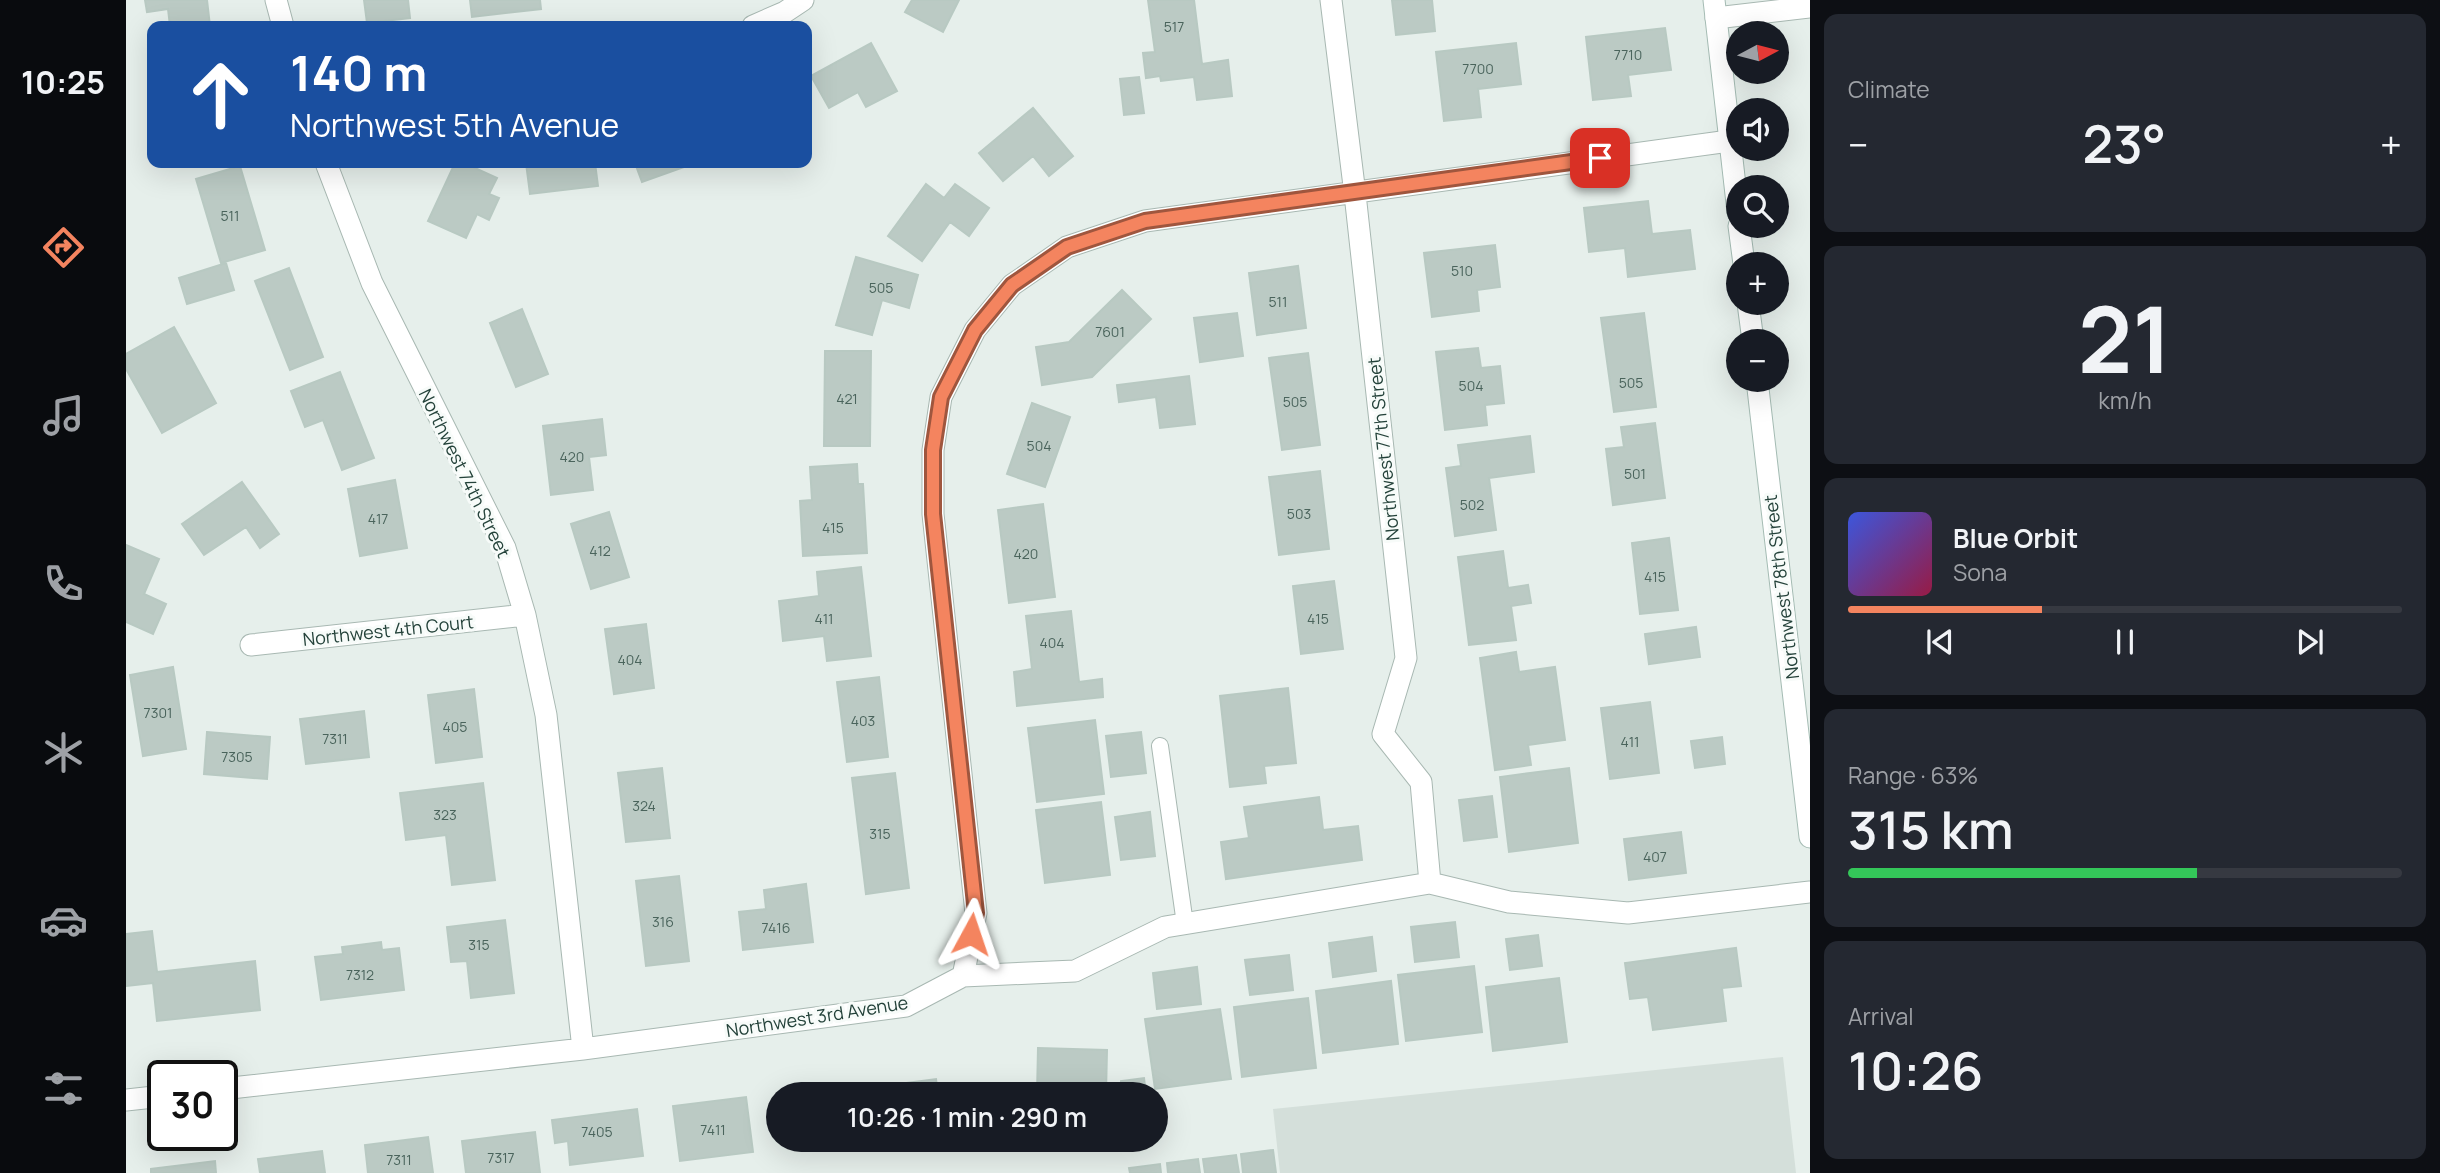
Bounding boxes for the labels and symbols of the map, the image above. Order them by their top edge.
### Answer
house number: 517 [1164,17,1184,36]
north arrow [1726,21,1788,84]
house number: 7710 [1614,45,1642,64]
house number: 7700 [1462,59,1494,78]
pin [1570,128,1630,188]
house number: 511 [220,206,240,225]
house number: 510 [1451,261,1473,280]
house number: 505 [869,278,893,297]
house number: 511 [1268,292,1288,311]
house number: 7601 [1095,322,1125,341]
street label: Northwest 77th Street [1361,356,1405,542]
house number: 505 [1619,373,1643,392]
house number: 504 [1459,376,1483,395]
street label: Northwest 74th Street [414,385,516,561]
house number: 421 [836,389,858,408]
house number: 505 [1283,392,1307,411]
house number: 504 [1027,436,1051,455]
house number: 420 [560,447,584,466]
house number: 501 [1624,464,1646,483]
street label: Northwest 78th Street [1758,494,1804,680]
house number: 502 [1460,495,1484,514]
house number: 503 [1287,504,1311,523]
house number: 417 [368,509,388,528]
house number: 415 [822,518,844,537]
house number: 412 [589,541,611,560]
house number: 420 [1014,544,1038,563]
house number: 415 [1644,567,1666,586]
street label: Northwest 4th Court [301,609,475,651]
house number: 411 [814,609,834,628]
house number: 415 [1307,609,1329,628]
house number: 404 [1039,633,1065,652]
house number: 404 [617,650,643,669]
house number: 7301 [144,703,172,722]
house number: 403 [851,711,875,730]
house number: 405 [443,717,467,736]
house number: 7311 [322,729,348,748]
house number: 411 [1620,732,1640,751]
house number: 7305 [221,747,253,766]
house number: 324 [632,796,656,815]
house number: 323 [433,805,457,824]
house number: 315 [869,824,891,843]
house number: 407 [1643,847,1667,866]
position arrow [934,897,1008,971]
house number: 316 [652,912,674,931]
house number: 7416 [762,918,790,937]
house number: 315 [468,935,490,954]
house number: 7312 [346,965,374,984]
street label: Northwest 3rd Avenue [724,990,910,1042]
speed limit sign: 30 [147,1060,238,1151]
house number: 7411 [700,1120,726,1139]
house number: 7405 [581,1122,613,1141]
house number: 7317 [487,1148,515,1167]
house number: 7311 [386,1150,412,1169]

